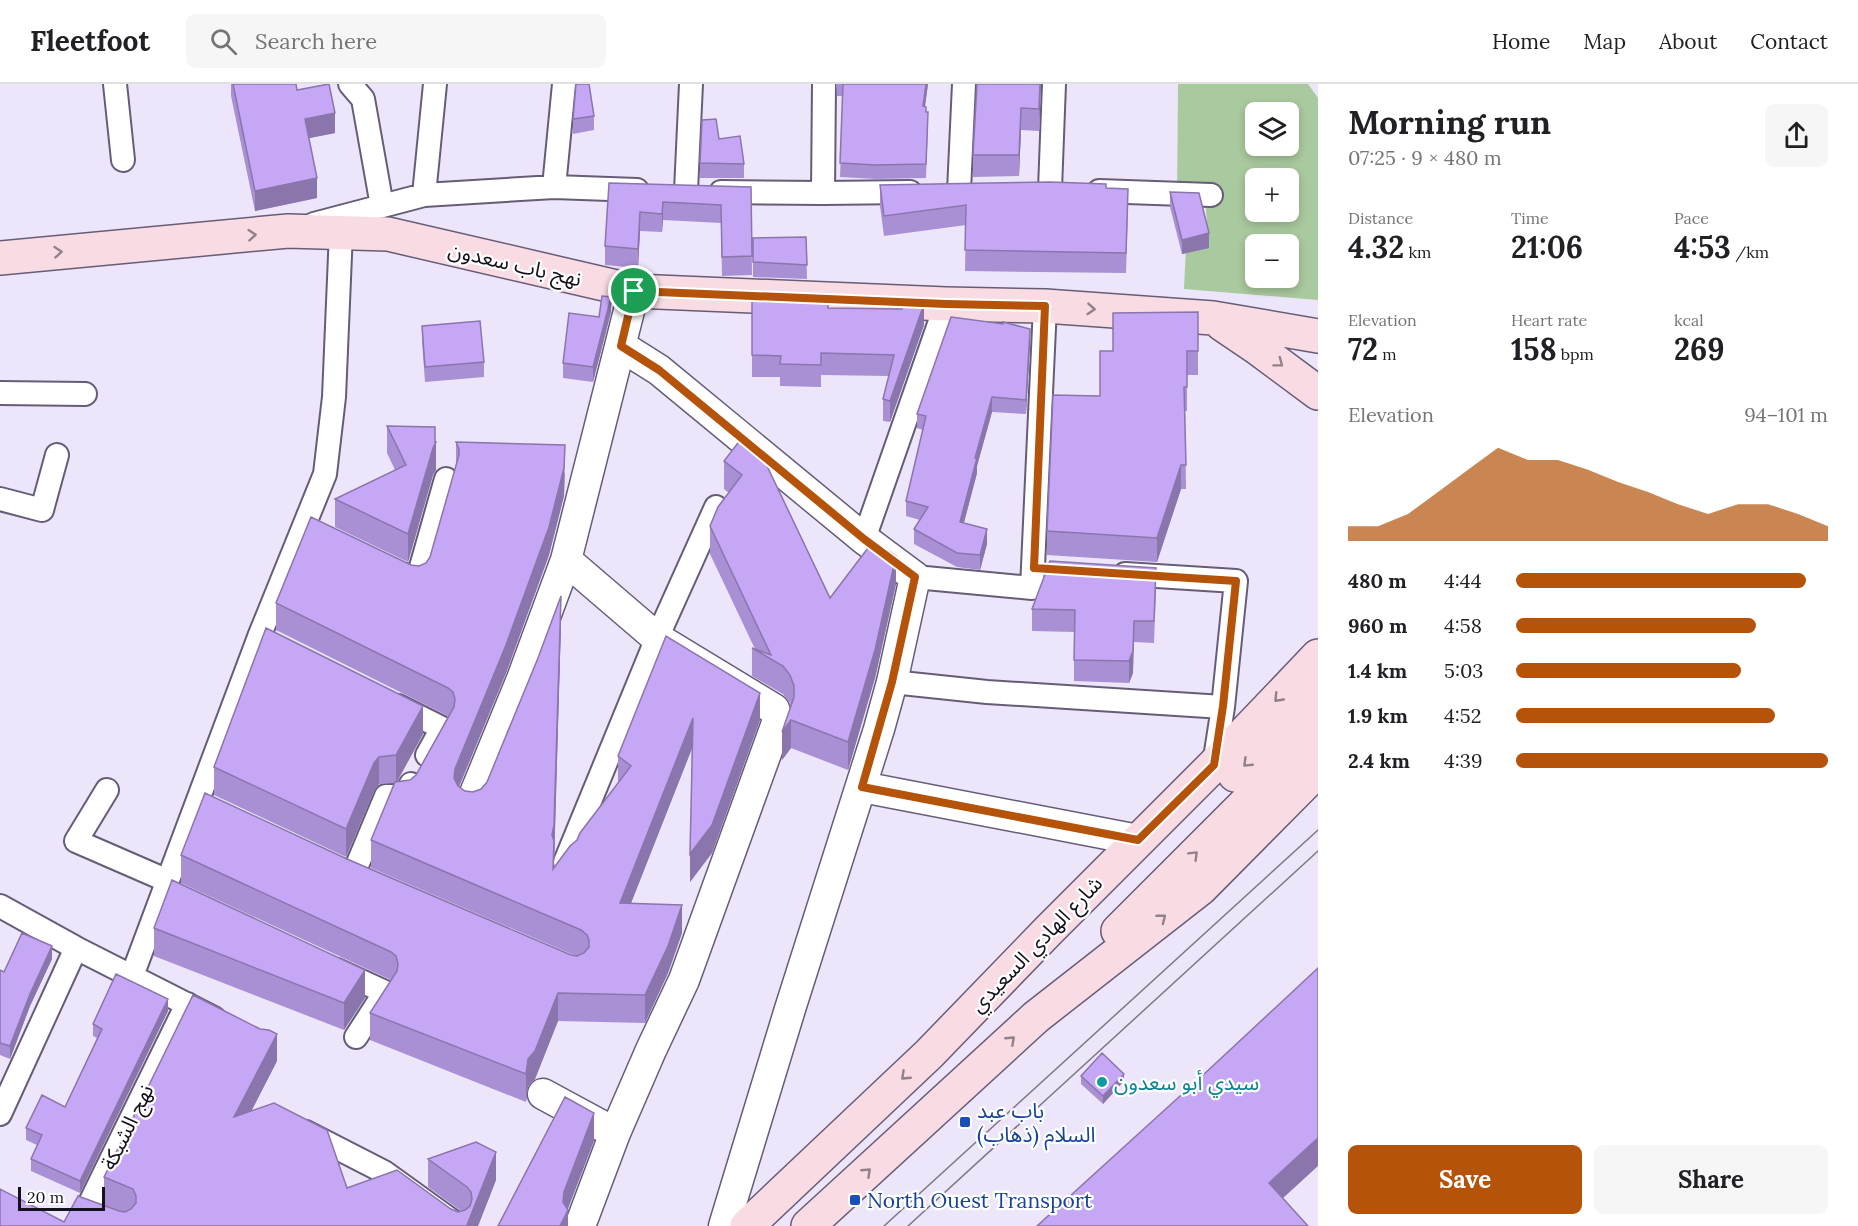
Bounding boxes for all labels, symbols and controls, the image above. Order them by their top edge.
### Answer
search box [186,14,606,68]
text: Fleetfoot [30,23,150,59]
icon: search [207,25,240,58]
text: Search here [255,27,377,55]
text: Home [1492,28,1550,55]
text: Map [1583,28,1626,55]
text: About [1659,28,1717,55]
text: Contact [1750,28,1828,55]
text: Morning run [1348,101,1551,143]
map controls [1245,102,1299,288]
button: layers [1245,102,1299,156]
button: share [1765,104,1828,167]
text: 07:25 · 9 × 480 m [1348,145,1502,170]
button: + [1245,168,1299,222]
text: Distance [1348,208,1413,228]
text: Time [1511,208,1549,228]
text: Pace [1674,208,1709,228]
text: 4.32 [1348,228,1404,266]
text: 21:06 [1511,228,1583,266]
text: 4:53 [1674,228,1731,266]
one-way arrow [248,229,257,242]
button: − [1245,234,1299,288]
street label: نهج باب سعدون [445,236,584,294]
text: km [1404,242,1431,262]
text: /km [1731,242,1769,262]
one-way arrow [54,246,63,259]
pin [608,265,659,316]
icon: arrive [617,274,650,307]
one-way arrow [1087,302,1096,315]
text: Elevation [1348,310,1417,330]
text: Heart rate [1511,310,1587,330]
text: kcal [1674,310,1704,330]
text: 72 [1348,330,1378,368]
text: 158 [1511,330,1557,368]
text: 269 [1674,330,1725,368]
text: m [1378,344,1397,364]
text: bpm [1557,344,1594,364]
one-way arrow [1272,356,1283,367]
text: Elevation [1348,402,1434,427]
text: 94–101 m [1744,402,1828,427]
text: 480 m [1348,568,1407,593]
text: 4:44 [1444,568,1482,593]
text: 960 m [1348,613,1407,638]
text: 4:58 [1444,613,1482,638]
text: 1.4 km [1348,658,1407,683]
text: 5:03 [1444,658,1483,683]
one-way arrow [1274,692,1285,702]
text: 1.9 km [1348,703,1408,728]
text: 4:52 [1444,703,1481,728]
text: 2.4 km [1348,748,1410,773]
text: 4:39 [1444,748,1483,773]
one-way arrow [1244,755,1255,766]
one-way arrow [1186,851,1197,862]
street label: شارع الهادي السعيدي [964,870,1110,1020]
one-way arrow [1156,915,1167,926]
one-way arrow [1004,1036,1014,1047]
one-way arrow [901,1069,912,1080]
place label: سيدي أبو سعدون [1114,1069,1259,1098]
marker: سيدي أبو سعدون [1095,1075,1109,1089]
street label: نهج الشبكة [95,1080,161,1175]
place label: باب عبد السلام (ذهاب) [977,1097,1095,1151]
marker: باب عبد السلام (ذهاب) [958,1115,972,1129]
button: Save [1348,1145,1582,1214]
button: Share [1594,1145,1828,1214]
one-way arrow [860,1168,871,1179]
scale bar [18,1184,105,1212]
text: 20 m [27,1187,64,1207]
place label: North Ouest Transport [867,1187,1093,1214]
marker: North Ouest Transport [848,1193,862,1207]

